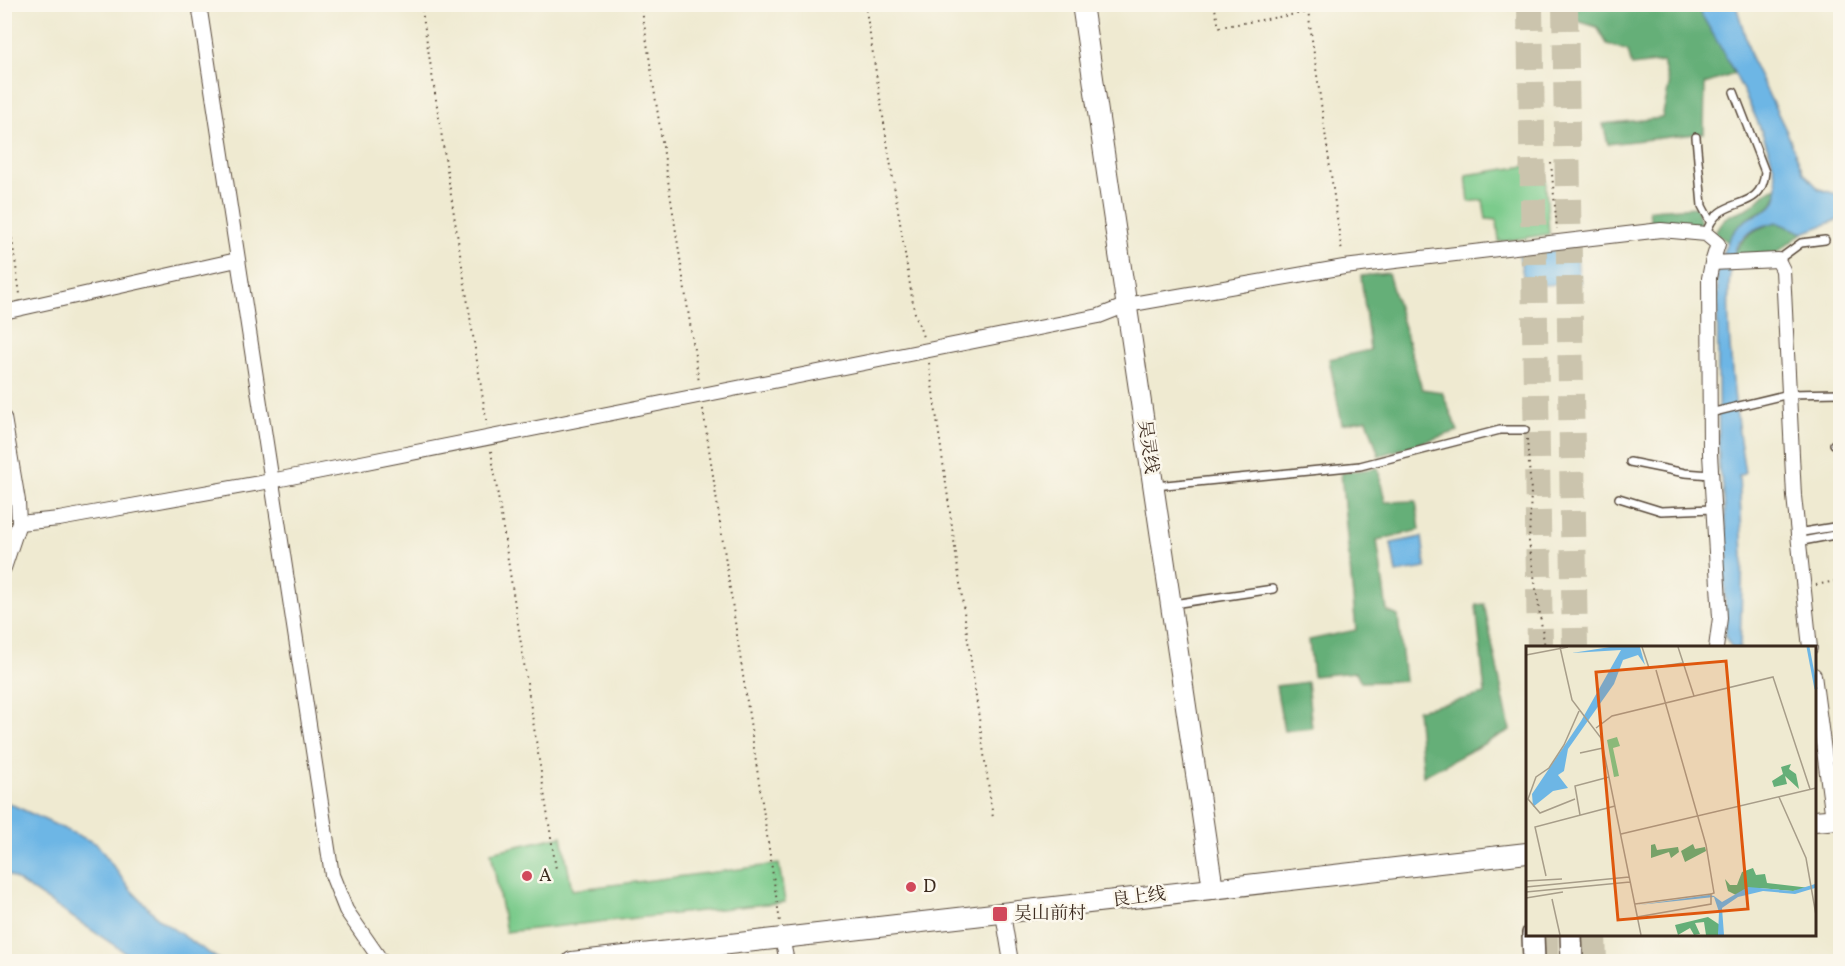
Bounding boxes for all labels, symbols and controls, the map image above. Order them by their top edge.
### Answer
street label: 吴灵线 [1131,419,1163,475]
inset map [1526,646,1815,936]
place label: A [539,864,552,889]
marker: A [520,869,534,883]
place label: D [923,875,936,900]
marker: D [904,880,918,894]
street label: 良上线 [1111,882,1167,914]
place label: 吴山前村 [1014,902,1086,927]
marker: 吴山前村 [991,905,1009,923]

